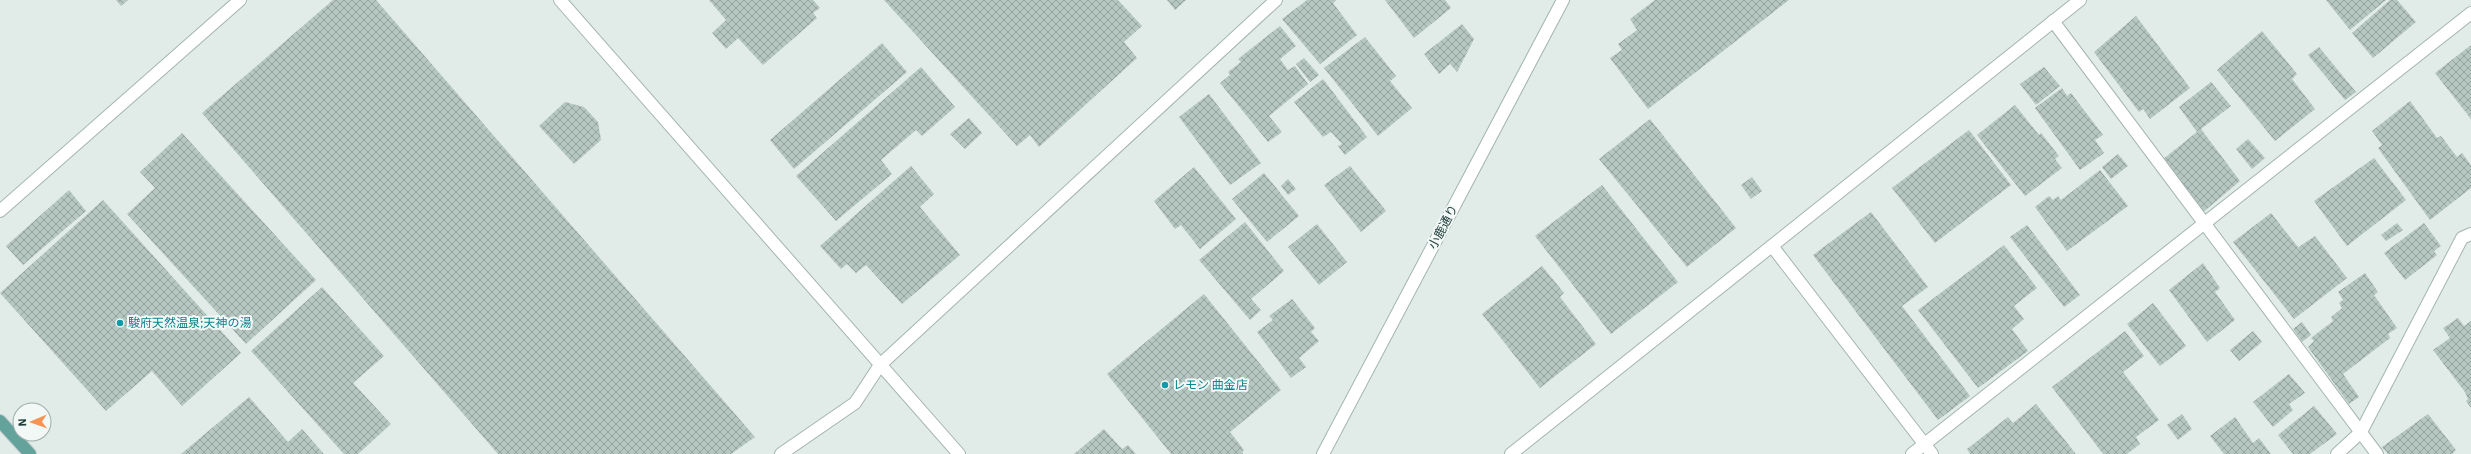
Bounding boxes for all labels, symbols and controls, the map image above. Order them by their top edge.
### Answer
street label: 小鹿通り [1425,202,1460,251]
place label: 駿府天然温泉;天神の湯 [128,315,252,330]
marker: 駿府天然温泉;天神の湯 [115,318,125,328]
place label: レモン 曲金店 [1173,377,1248,392]
marker: レモン 曲金店 [1160,380,1170,390]
north arrow [12,402,52,442]
text: N [15,418,29,427]

